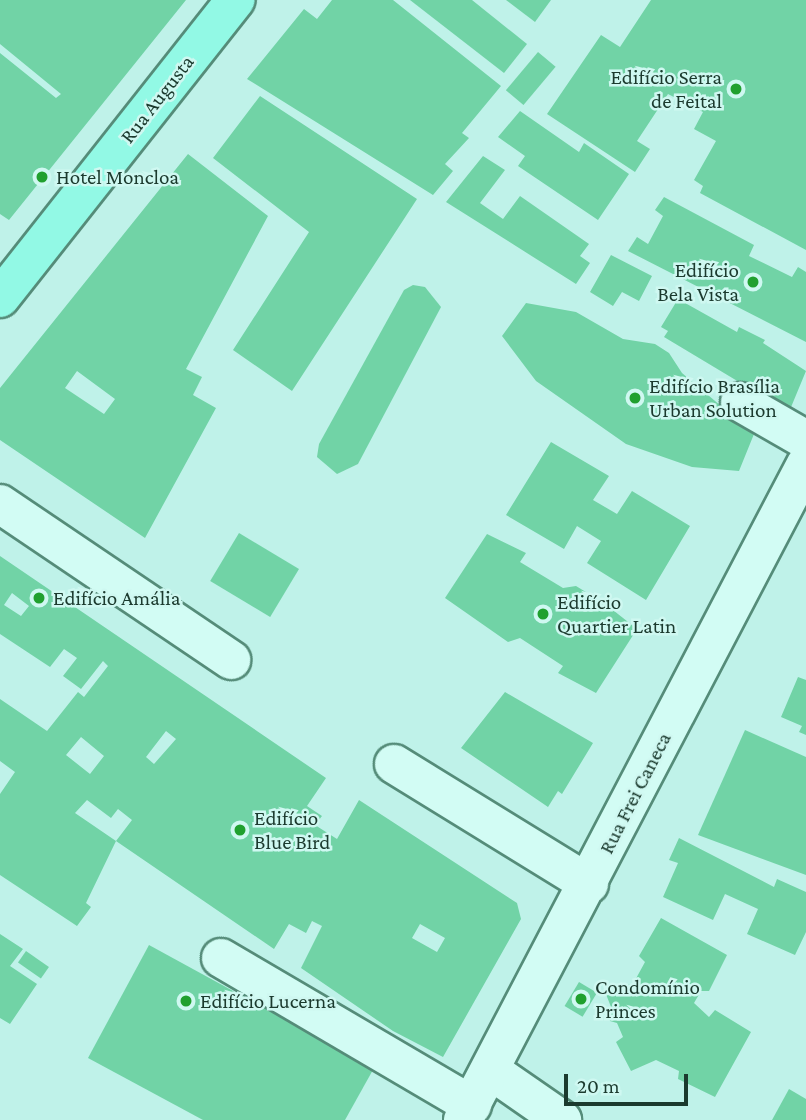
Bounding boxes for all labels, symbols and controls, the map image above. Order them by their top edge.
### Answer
street label: Rua Augusta [115,50,199,148]
place label: Edifício Serra de Feital [610,64,722,114]
marker: Edifício Serra de Feital [728,81,744,97]
place label: Hotel Moncloa [56,164,179,190]
marker: Hotel Moncloa [34,169,50,185]
place label: Edifício Bela Vista [657,257,739,307]
marker: Edifício Bela Vista [745,274,761,290]
place label: Edifício Brasília Urban Solution [649,373,780,423]
marker: Edifício Brasília Urban Solution [627,390,643,406]
place label: Edifício Amália [53,585,180,611]
place label: Edifício Quartier Latin [557,589,676,639]
marker: Edifício Amália [31,590,47,606]
marker: Edifício Quartier Latin [535,606,551,622]
street label: Rua Frei Caneca [594,728,676,858]
place label: Edifício Blue Bird [254,805,330,855]
marker: Edifício Blue Bird [232,822,248,838]
place label: Condomínio Princes [595,974,700,1024]
place label: Edifício Lucerna [200,988,336,1014]
marker: Condomínio Princes [573,991,589,1007]
marker: Edifício Lucerna [178,993,194,1009]
scale bar [568,1060,692,1104]
text: 20 m [577,1074,620,1098]

